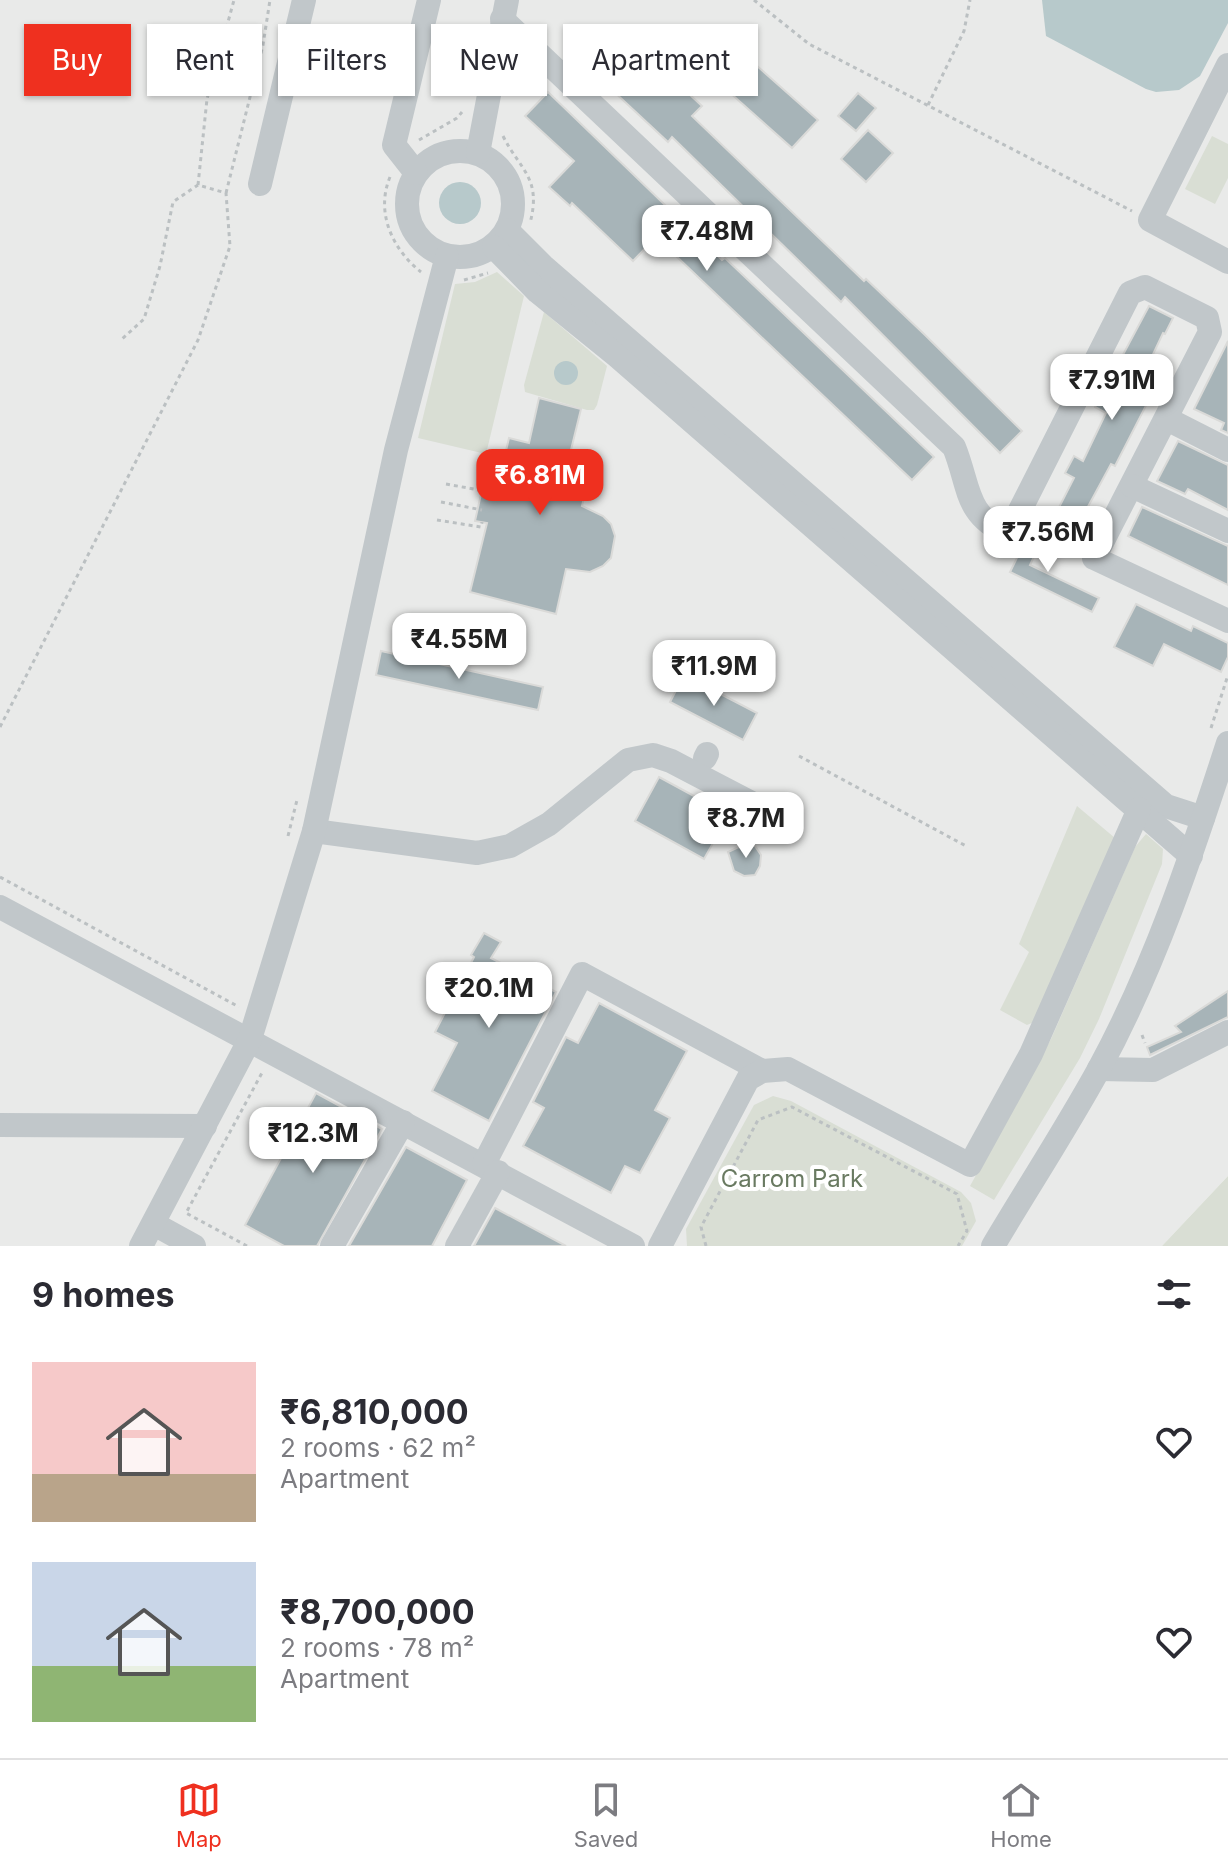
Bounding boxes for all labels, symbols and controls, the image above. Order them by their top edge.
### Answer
chip: Buy [24,24,131,96]
chip: Rent [147,24,262,96]
chip: Filters [278,24,415,96]
chip: New [431,24,547,96]
chip: Apartment [563,24,758,96]
pin: ₹7.48M [642,205,772,273]
text: ₹7.48M [660,215,754,246]
pin: ₹7.91M [1047,354,1177,422]
text: ₹7.91M [1068,364,1156,395]
pin: ₹6.81M [475,449,605,517]
text: ₹6.81M [494,459,586,490]
pin: ₹7.56M [983,506,1113,574]
text: ₹7.56M [1002,516,1094,547]
pin: ₹4.55M [394,613,524,681]
text: ₹4.55M [410,623,508,654]
pin: ₹11.9M [649,640,779,708]
text: ₹11.9M [671,650,757,681]
pin: ₹8.7M [690,792,802,860]
text: ₹8.7M [707,802,785,833]
pin: ₹20.1M [424,962,554,1030]
text: ₹20.1M [444,972,534,1003]
pin: ₹12.3M [248,1107,378,1175]
text: ₹12.3M [267,1117,359,1148]
park label: Carrom Park [721,1164,863,1193]
icon: filters [1152,1272,1196,1316]
text: 9 homes [32,1274,174,1315]
text: ₹6,810,000 [280,1391,469,1432]
icon: home [96,1394,192,1490]
icon: heart [1152,1420,1196,1464]
text: 2 rooms · 62 m² [280,1432,476,1463]
text: Apartment [280,1463,409,1494]
text: ₹8,700,000 [280,1591,475,1632]
icon: home [96,1594,192,1690]
icon: heart [1152,1620,1196,1664]
text: 2 rooms · 78 m² [280,1632,474,1663]
text: Apartment [280,1663,409,1694]
tab: Map [176,1778,222,1852]
tab: Saved [574,1778,638,1852]
tab: Home [990,1778,1052,1852]

